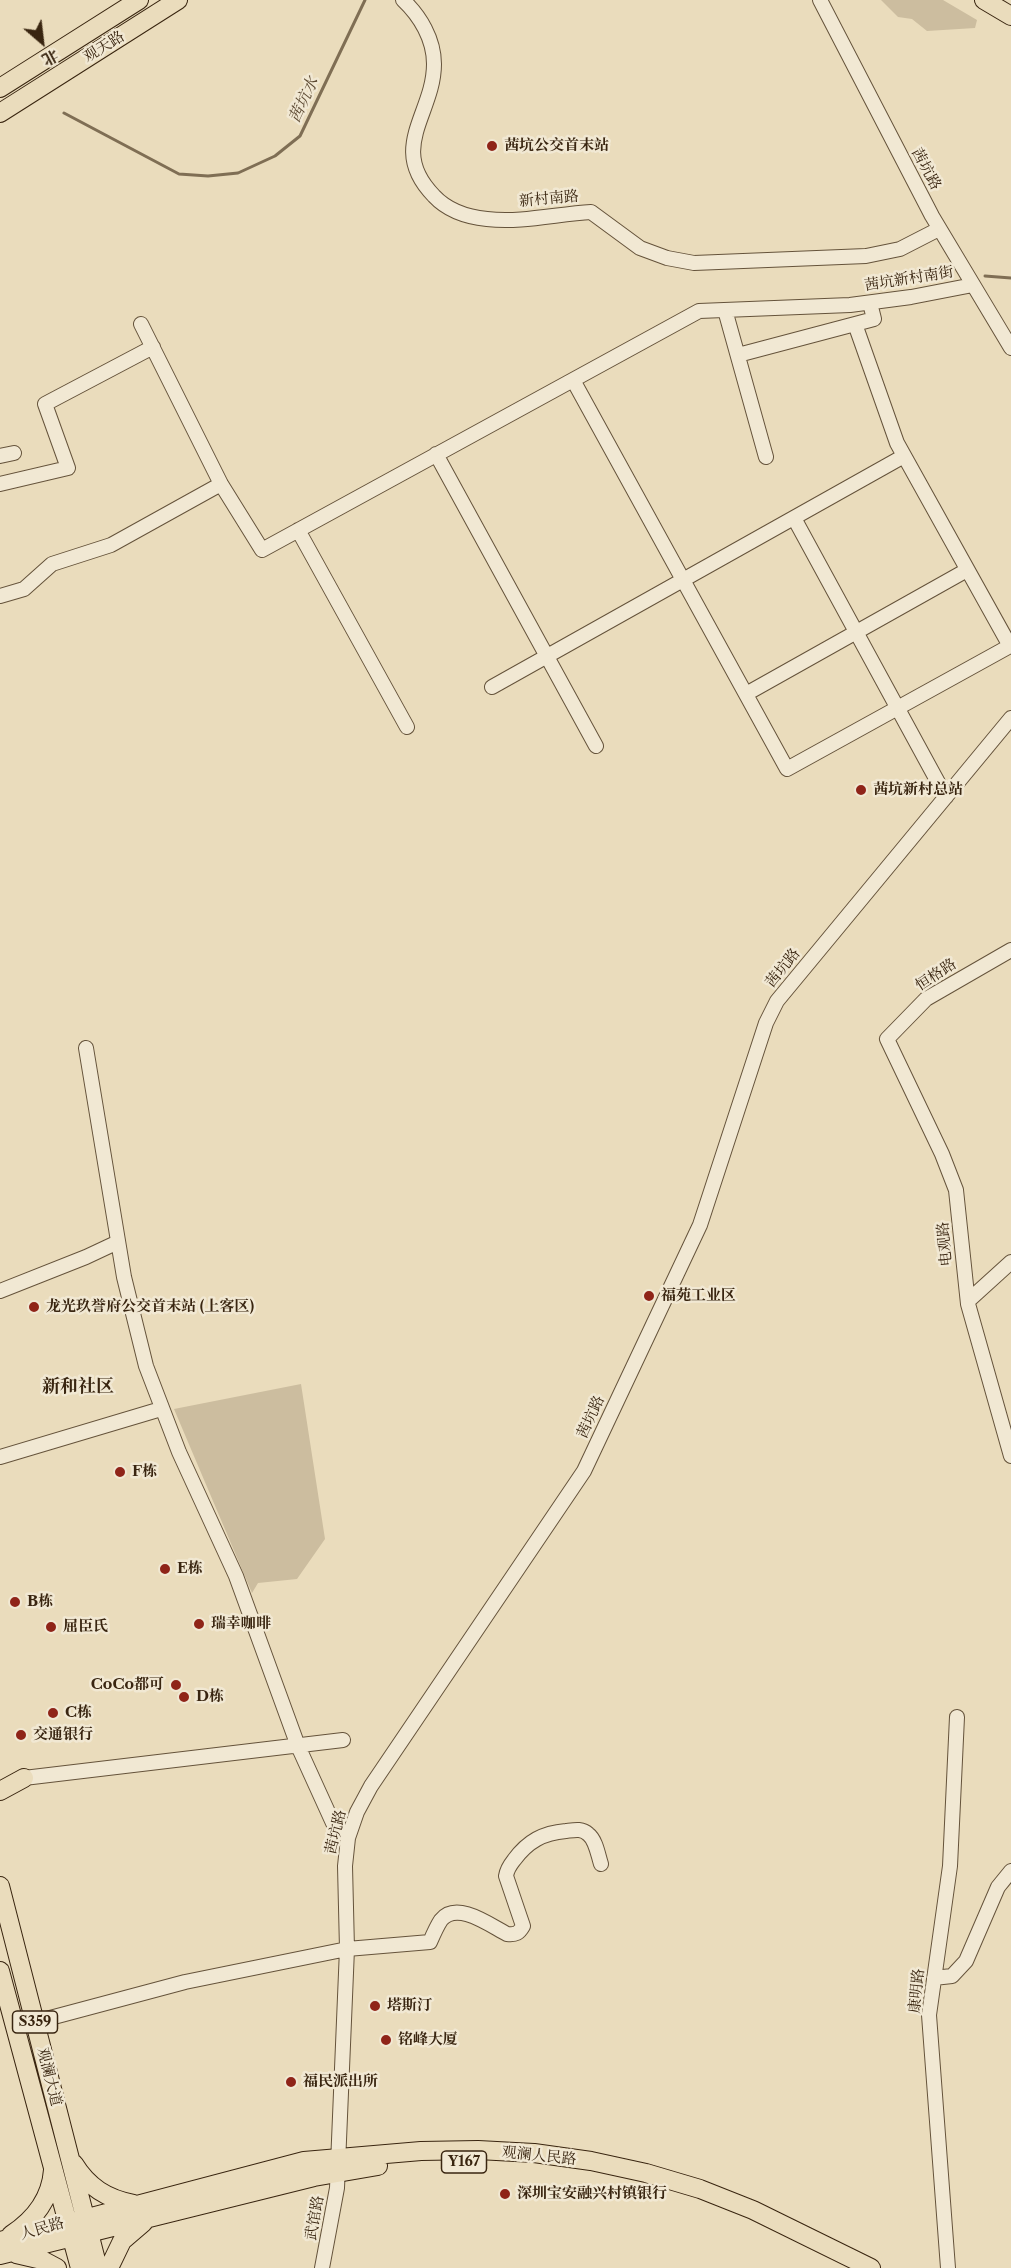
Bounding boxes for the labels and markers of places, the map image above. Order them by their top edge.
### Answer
place label: 茜坑公交首末站 [504,137,609,155]
marker: 茜坑公交首末站 [485,139,499,153]
place label: 茜坑新村总站 [873,781,963,799]
marker: 茜坑新村总站 [854,783,868,797]
place label: 福苑工业区 [661,1287,736,1305]
marker: 福苑工业区 [642,1289,656,1303]
place label: 龙光玖誉府公交首末站 (上客区) [46,1298,254,1316]
marker: 龙光玖誉府公交首末站 (上客区) [27,1300,41,1314]
place label: F栋 [132,1463,157,1481]
marker: F栋 [113,1465,127,1479]
place label: E栋 [177,1560,203,1578]
marker: E栋 [158,1562,172,1576]
place label: B栋 [27,1593,53,1611]
marker: B栋 [8,1595,22,1609]
place label: 瑞幸咖啡 [211,1615,271,1633]
marker: 瑞幸咖啡 [192,1617,206,1631]
place label: 屈臣氏 [63,1618,108,1636]
marker: 屈臣氏 [44,1620,58,1634]
place label: CoCo都可 [91,1676,164,1694]
marker: CoCo都可 [169,1678,183,1692]
place label: D栋 [196,1688,224,1706]
marker: D栋 [177,1690,191,1704]
place label: C栋 [65,1704,92,1722]
marker: C栋 [46,1706,60,1720]
place label: 交通银行 [33,1726,93,1744]
marker: 交通银行 [14,1728,28,1742]
place label: 塔斯汀 [387,1997,432,2015]
marker: 塔斯汀 [368,1999,382,2013]
place label: 铭峰大厦 [398,2031,458,2049]
marker: 铭峰大厦 [379,2033,393,2047]
place label: 福民派出所 [303,2073,378,2091]
marker: 福民派出所 [284,2075,298,2089]
place label: 深圳宝安融兴村镇银行 [517,2185,667,2203]
marker: 深圳宝安融兴村镇银行 [498,2187,512,2201]

